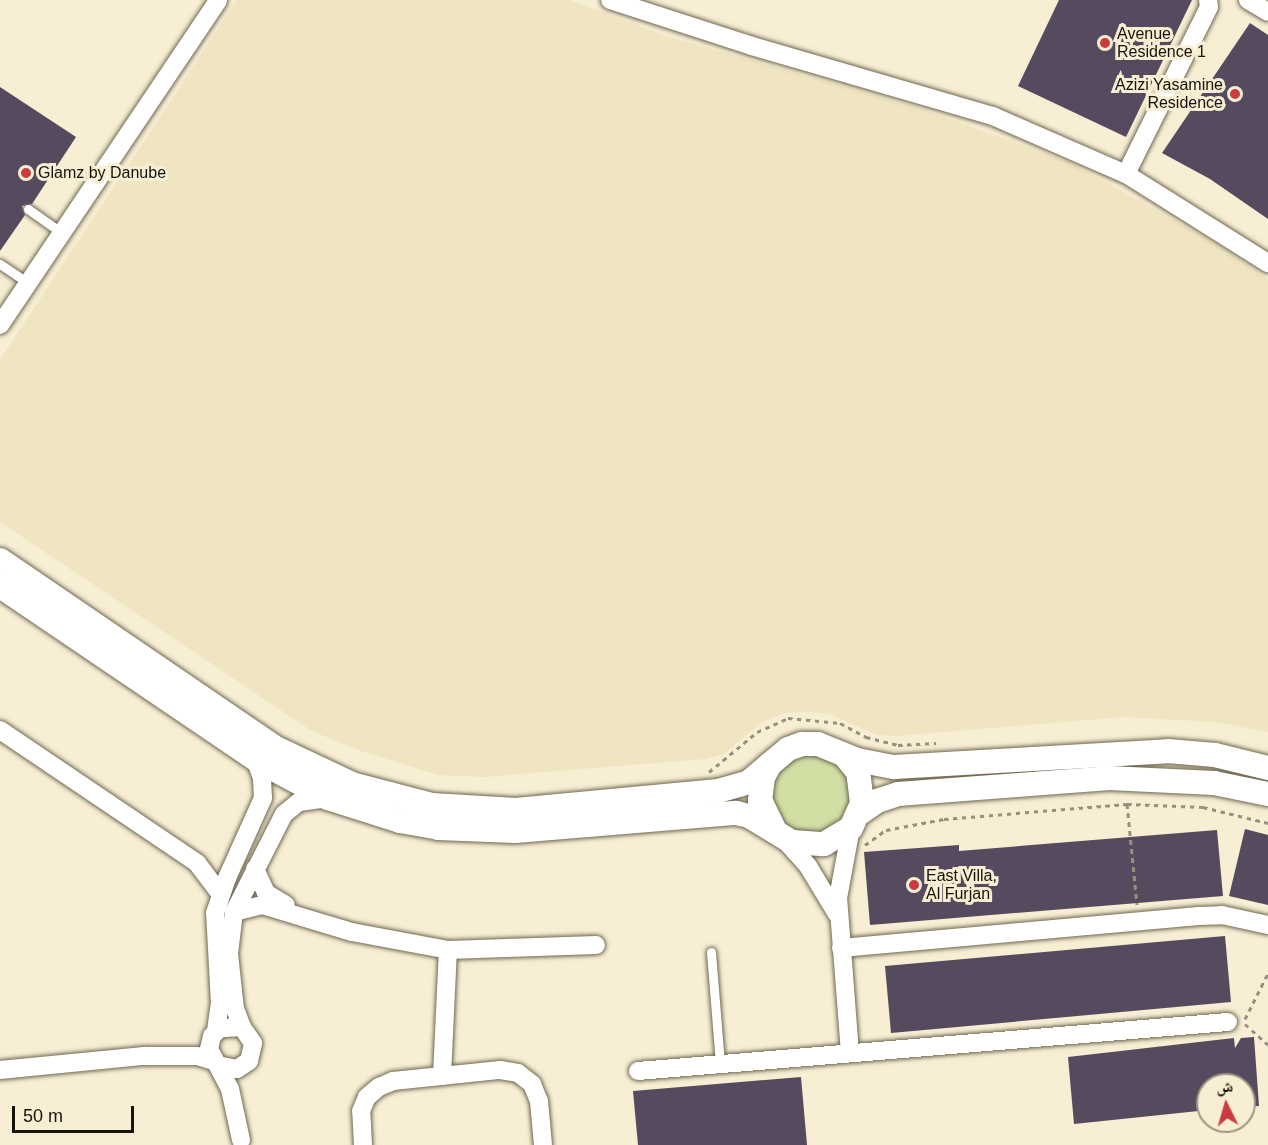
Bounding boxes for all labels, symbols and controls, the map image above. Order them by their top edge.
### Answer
place label: Avenue Residence 1 [1117,24,1206,62]
marker: Avenue Residence 1 [1098,36,1112,50]
place label: Azizi Yasamine Residence [1115,75,1223,113]
marker: Azizi Yasamine Residence [1228,87,1242,101]
place label: Glamz by Danube [38,163,166,183]
marker: Glamz by Danube [19,166,33,180]
place label: East Villa, Al Furjan [926,866,997,904]
marker: East Villa, Al Furjan [907,878,921,892]
north arrow [1196,1073,1256,1133]
text: ش [1215,1077,1234,1096]
scale bar [15,1094,136,1132]
text: 50 m [23,1106,63,1126]

